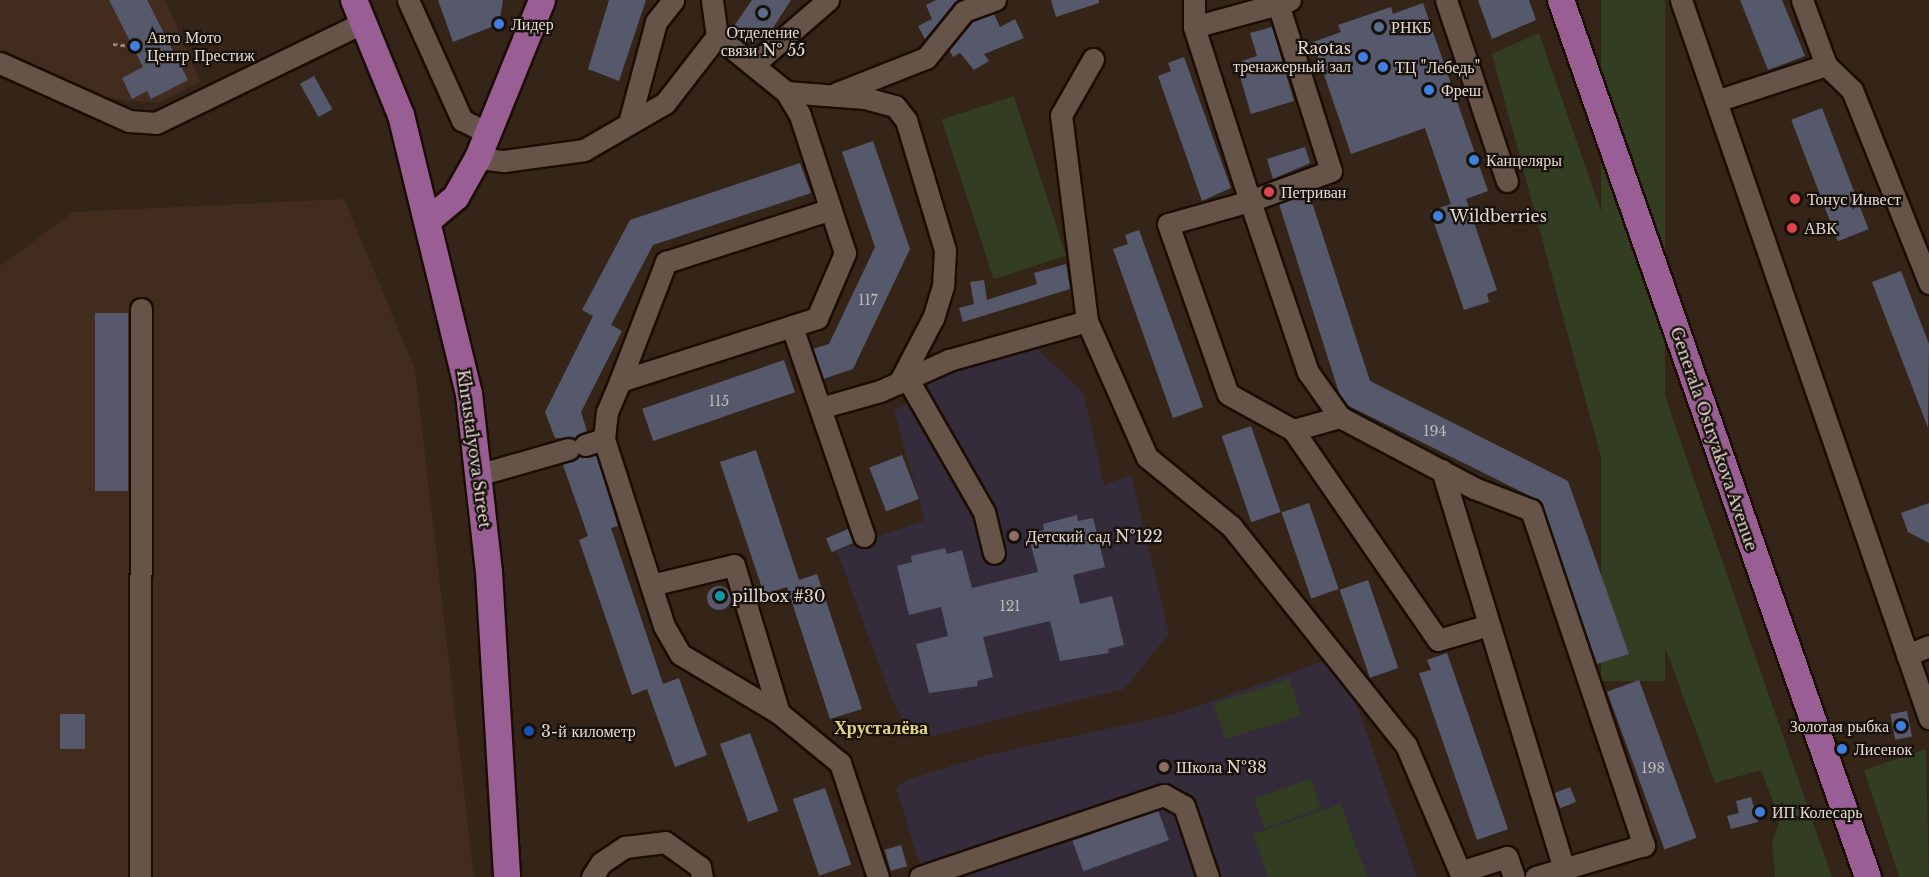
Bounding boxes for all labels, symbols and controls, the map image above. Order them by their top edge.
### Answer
marker: Отделение связи № 55 [756,6,770,20]
place label: Лидер [511,14,554,34]
marker: Лидер [492,17,506,31]
place label: РНКБ [1391,17,1431,37]
marker: РНКБ [1372,20,1386,34]
place label: Отделение связи № 55 [721,22,805,60]
place label: Авто Мото Центр Престиж [147,27,255,65]
place label: Raotas тренажерный зал [1233,38,1351,76]
marker: Авто Мото Центр Престиж [128,39,142,53]
marker: Raotas тренажерный зал [1356,50,1370,64]
place label: ТЦ "Лебедь" [1395,57,1481,77]
marker: ТЦ "Лебедь" [1376,60,1390,74]
place label: Фреш [1441,80,1481,100]
marker: Фреш [1422,83,1436,97]
place label: Канцеляры [1486,150,1562,170]
marker: Канцеляры [1467,153,1481,167]
place label: Петриван [1281,182,1346,202]
marker: Петриван [1262,185,1276,199]
place label: Тонус Инвест [1807,189,1901,209]
marker: Тонус Инвест [1788,192,1802,206]
place label: Wildberries [1450,206,1547,226]
marker: Wildberries [1431,209,1445,223]
place label: АВК [1804,218,1837,238]
marker: АВК [1785,221,1799,235]
house number: 117 [858,292,878,308]
street label: Generala Ostryakova Avenue [1666,324,1762,554]
street label: Khrustalyova Street [453,368,495,530]
house number: 115 [709,393,729,409]
house number: 194 [1423,423,1447,439]
place label: Детский сад №122 [1026,526,1163,546]
marker: Детский сад №122 [1007,529,1021,543]
place label: pillbox #30 [732,586,826,606]
marker: pillbox #30 [713,589,727,603]
house number: 121 [999,598,1021,614]
place label: Золотая рыбка [1790,716,1889,736]
district label: Хрусталёва [834,717,928,739]
marker: Золотая рыбка [1894,719,1908,733]
place label: 3-й километр [541,721,636,741]
marker: 3-й километр [522,724,536,738]
place label: Лисенок [1854,739,1912,759]
marker: Лисенок [1835,742,1849,756]
place label: Школа №38 [1176,757,1267,777]
marker: Школа №38 [1157,760,1171,774]
house number: 198 [1641,760,1665,776]
place label: ИП Колесарь [1772,802,1863,822]
marker: ИП Колесарь [1753,805,1767,819]

